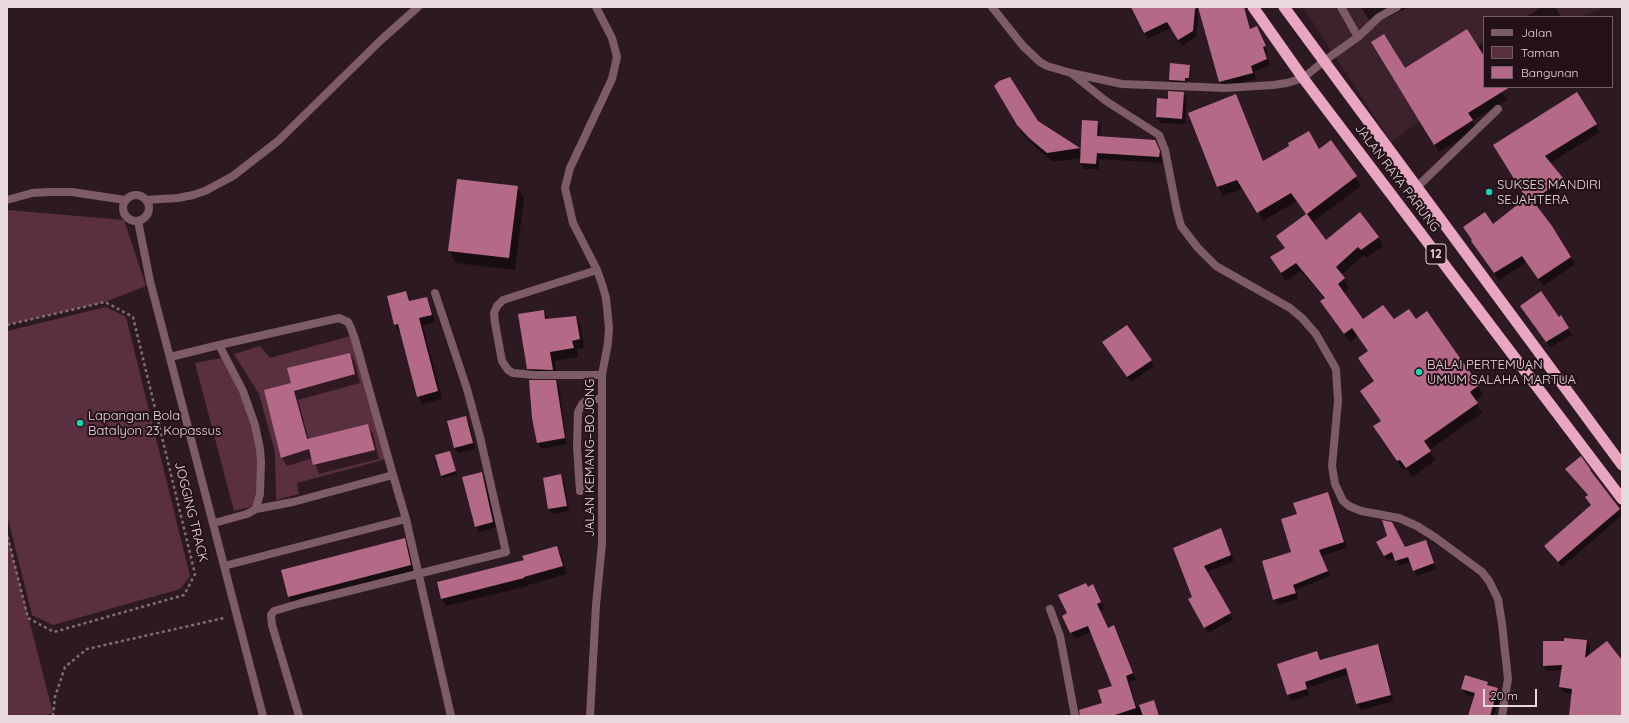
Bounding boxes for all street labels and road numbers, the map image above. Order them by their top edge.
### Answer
street label: JALAN RAYA PARUNG [1351,121,1443,235]
road number: 12 [1426,244,1446,264]
street label: JALAN KEMANG–BOJONG [582,379,598,537]
street label: JOGGING TRACK [171,460,211,564]

